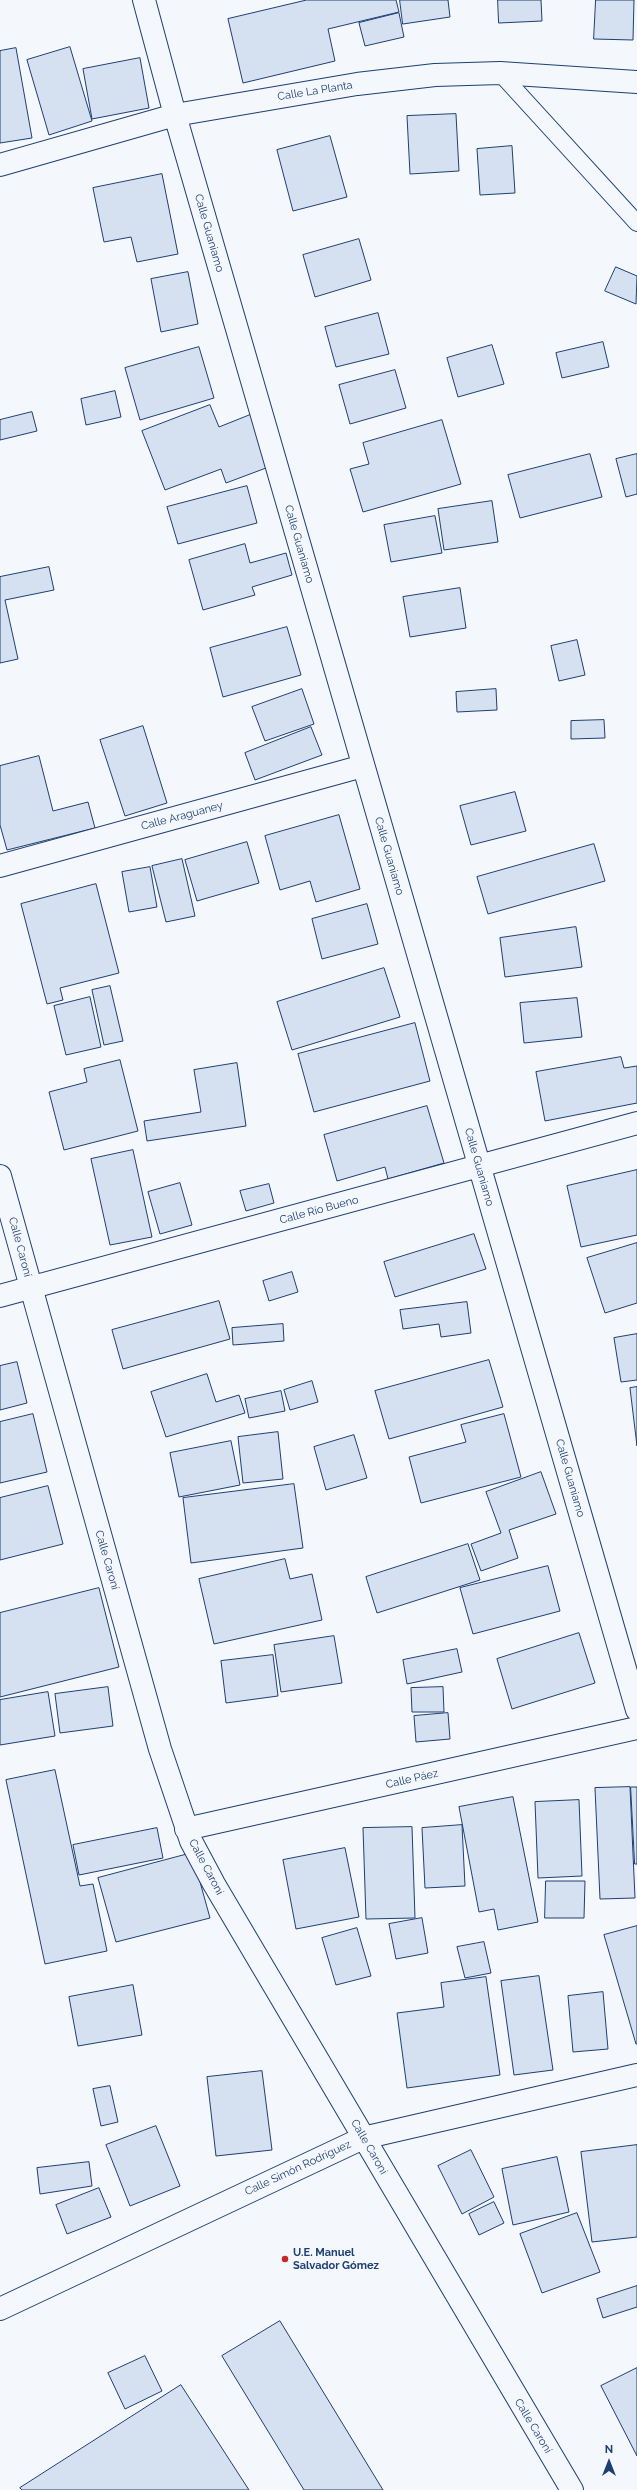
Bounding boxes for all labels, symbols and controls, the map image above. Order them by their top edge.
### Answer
street label: Calle La Planta [277,79,353,103]
street label: Calle Guaniamo [192,192,226,274]
street label: Calle Guaniamo [282,503,316,585]
street label: Calle Araguaney [140,799,224,833]
street label: Calle Guaniamo [372,815,406,897]
street label: Calle Guaniamo [462,1126,496,1208]
street label: Calle Río Bueno [278,1193,360,1227]
street label: Calle Caroní [6,1216,34,1278]
street label: Calle Guaniamo [553,1437,587,1519]
street label: Calle Caroní [92,1529,122,1591]
street label: Calle Páez [385,1767,439,1791]
street label: Calle Caroní [186,1837,226,1897]
street label: Calle Caroní [348,2117,390,2177]
street label: Calle Simón Rodríguez [243,2138,353,2198]
place label: U.E. Manuel Salvador Gómez [293,2246,379,2272]
marker: U.E. Manuel Salvador Gómez [280,2254,290,2264]
street label: Calle Caroní [512,2396,554,2456]
north arrow [589,2442,629,2482]
text: N [605,2443,613,2456]

